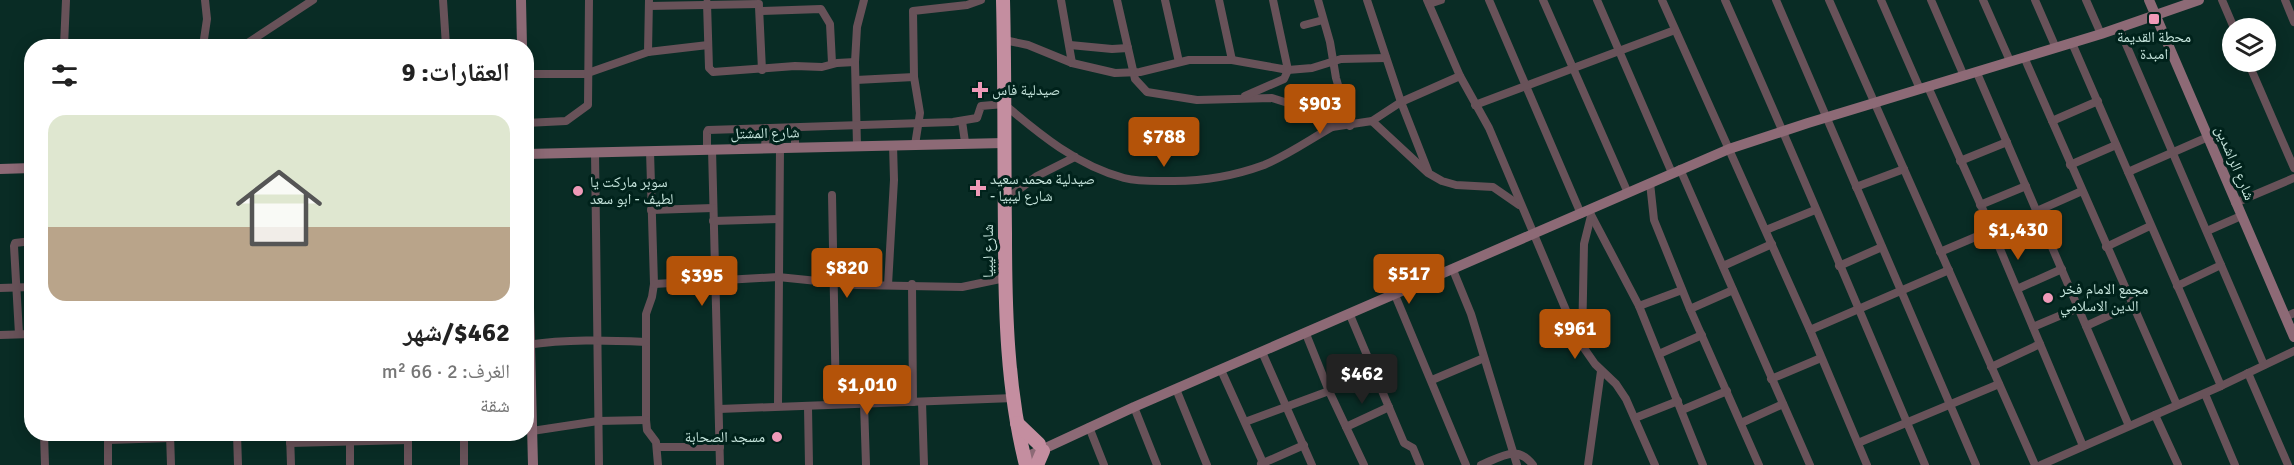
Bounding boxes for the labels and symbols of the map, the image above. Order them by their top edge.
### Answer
marker: محطة القديمة امبدة [2147,12,2161,26]
place label: محطة القديمة امبدة [2117,28,2191,63]
place label: صيدلية فاس [992,81,1060,100]
marker: صيدلية فاس [973,83,987,97]
pin: $903 [1284,84,1356,135]
pin: $788 [1128,117,1200,168]
street label: شارع المشتل [730,123,800,144]
street label: شارع الراشدين [2210,123,2259,203]
place label: صيدلية محمد سعيد - شارع ليبيا [990,170,1095,206]
place label: سوبر ماركت يا لطيف - ابو سعد [590,173,673,208]
marker: صيدلية محمد سعيد - شارع ليبيا [971,181,985,195]
marker: سوبر ماركت يا لطيف - ابو سعد [571,184,585,198]
pin: $1,430 [1969,210,2067,261]
street label: شارع ليبيا [979,224,998,278]
pin: $820 [811,248,883,299]
pin: $517 [1373,254,1445,305]
pin: $395 [666,256,738,307]
place label: مجمع الامام فخر الدين الاسلامي [2059,280,2149,318]
marker: مجمع الامام فخر الدين الاسلامي [2041,291,2055,305]
pin: $961 [1539,309,1611,360]
pin: $462 [1326,354,1398,405]
pin: $1,010 [818,365,916,416]
place label: مسجد الصحابة [685,428,765,446]
marker: مسجد الصحابة [770,430,784,444]

